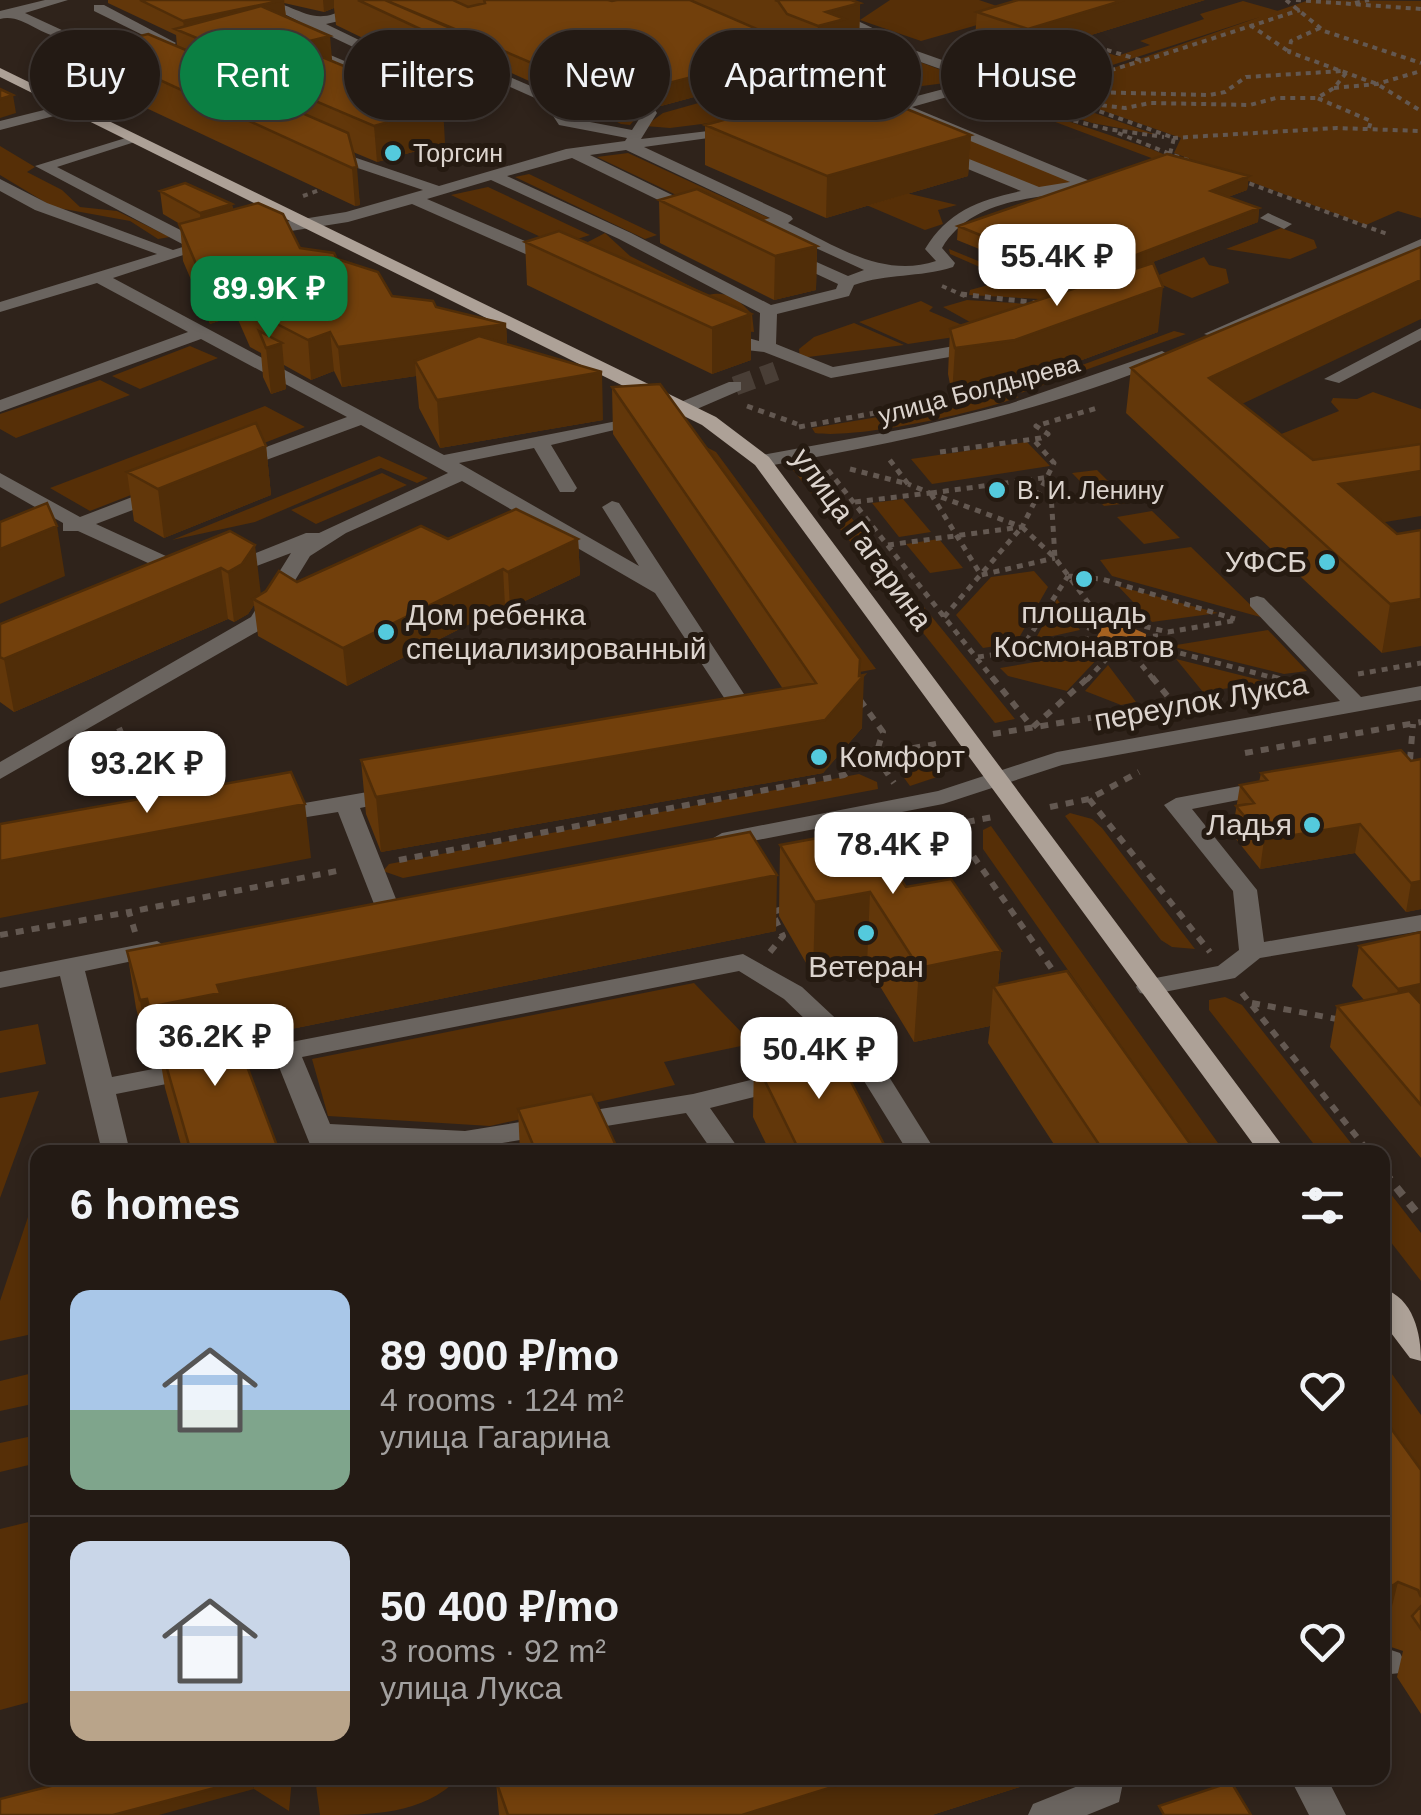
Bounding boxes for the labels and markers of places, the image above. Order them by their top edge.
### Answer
place label: Торгсин [413,139,503,167]
marker: Торгсин [382,142,404,164]
pin: 55.4K ₽ [965,224,1149,309]
pin: 89.9K ₽ [177,256,361,341]
place label: В. И. Ленину [1017,476,1164,504]
marker: В. И. Ленину [986,479,1008,501]
place label: УФСБ [1225,545,1307,578]
marker: УФСБ [1316,551,1338,573]
marker: площадь Космонавтов [1073,568,1095,590]
place label: площадь Космонавтов [993,596,1175,663]
place label: Дом ребенка специализированный [406,598,706,665]
marker: Дом ребенка специализированный [375,621,397,643]
pin: 93.2K ₽ [55,731,239,816]
place label: Комфорт [839,740,965,773]
marker: Комфорт [808,746,830,768]
place label: Ладья [1206,808,1292,841]
pin: 78.4K ₽ [801,812,985,897]
marker: Ладья [1301,814,1323,836]
marker: Ветеран [855,922,877,944]
place label: Ветеран [808,950,924,983]
pin: 36.2K ₽ [123,1004,307,1089]
pin: 50.4K ₽ [727,1017,911,1102]

